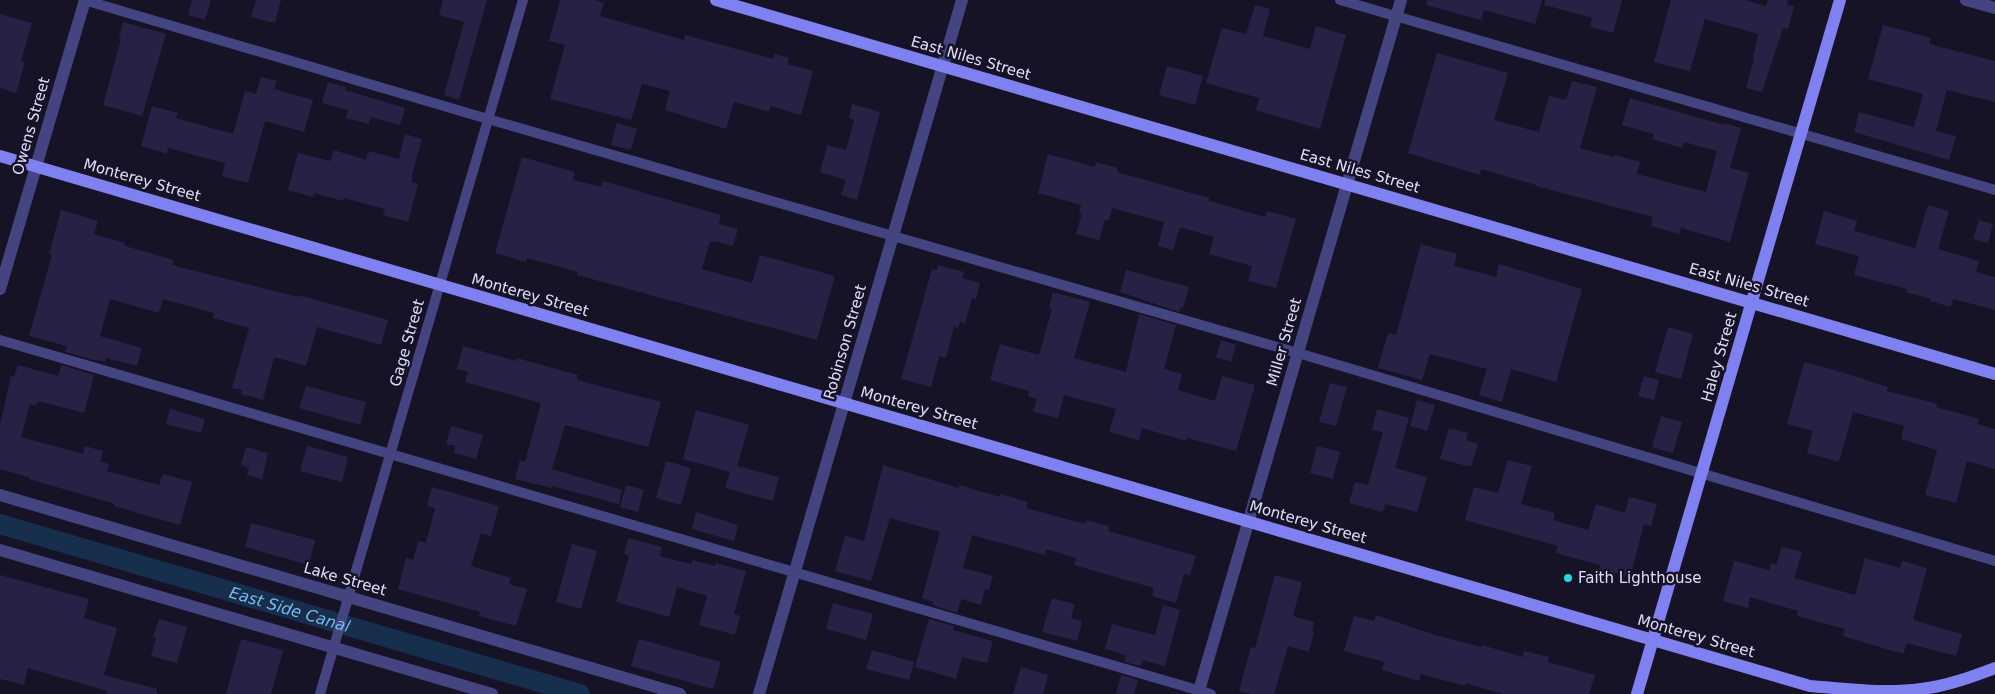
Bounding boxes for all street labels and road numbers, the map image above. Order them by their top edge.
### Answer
street label: East Niles Street [909,32,1033,84]
street label: Owens Street [8,75,54,177]
street label: East Niles Street [1298,145,1422,197]
street label: Monterey Street [81,155,203,205]
street label: East Niles Street [1687,259,1811,311]
street label: Monterey Street [469,270,591,320]
street label: Robinson Street [820,282,870,402]
street label: Miller Street [1263,296,1305,388]
street label: Gage Street [386,297,428,389]
street label: Haley Street [1698,310,1741,404]
street label: Monterey Street [858,383,980,433]
street label: Monterey Street [1247,497,1369,547]
street label: Lake Street [302,559,389,599]
street label: Monterey Street [1635,611,1757,661]

